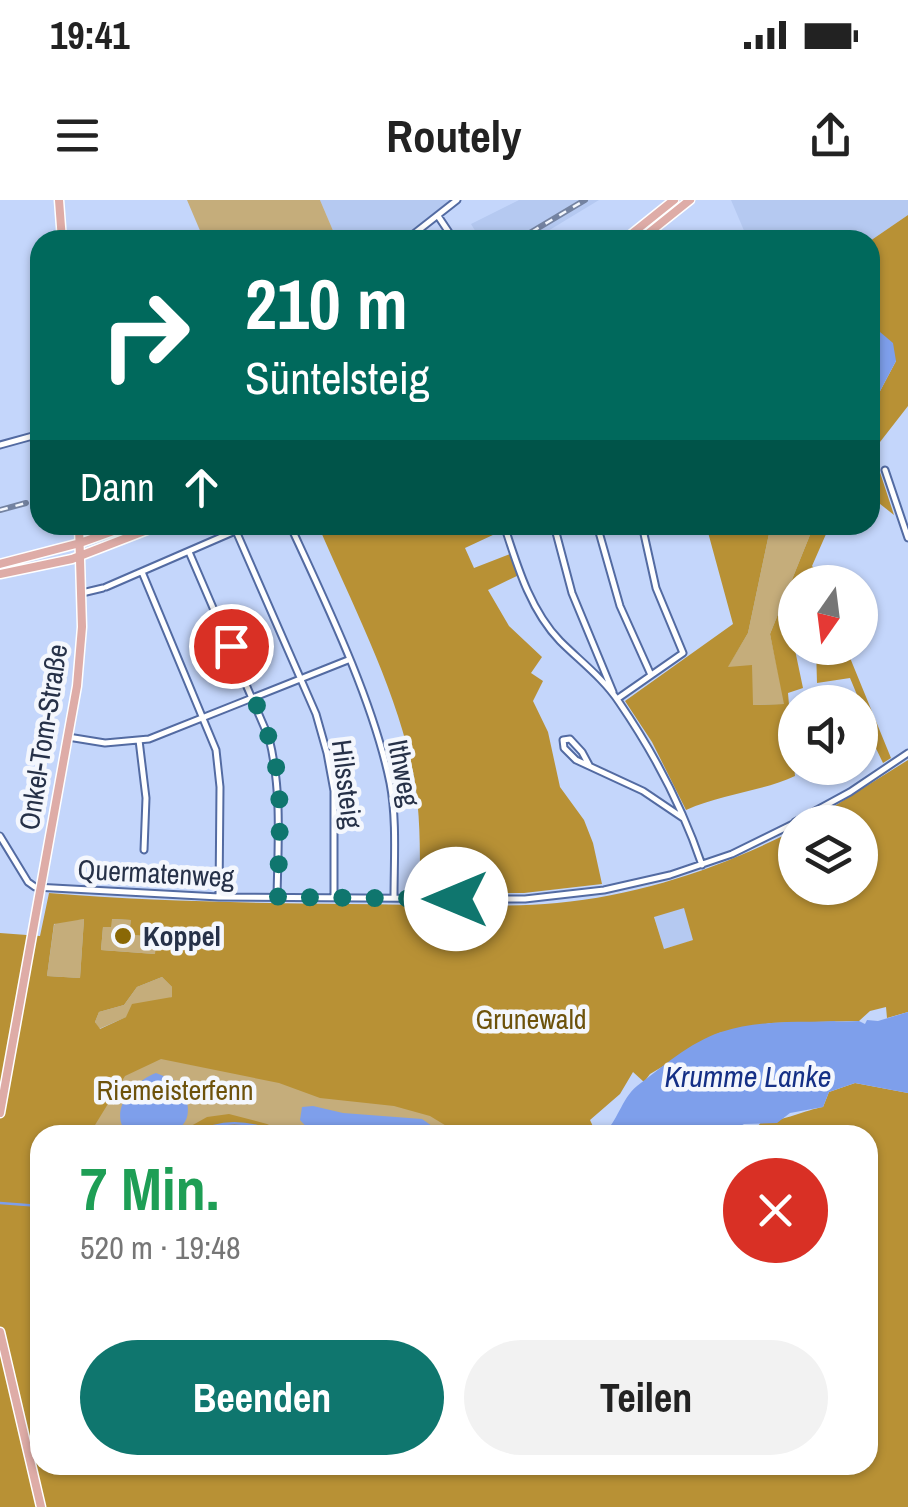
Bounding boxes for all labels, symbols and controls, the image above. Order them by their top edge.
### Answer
text: 19:41 [50,10,130,61]
text: Routely [386,105,522,166]
icon: menu [50,108,105,163]
icon: share [803,108,858,163]
text: 210 m [245,257,408,351]
icon: right [80,270,210,400]
text: Süntelsteig [245,347,430,408]
icon: ahead [174,460,229,515]
text: Dann [80,462,154,513]
north arrow [778,565,878,665]
map controls [778,565,878,905]
pin [189,604,274,689]
icon: arrive [204,619,259,674]
street label: Onkel-Tom-Straße [10,641,76,833]
button: sound [778,685,878,785]
street label: Ithweg [379,736,429,810]
street label: Hilssteig [323,737,371,831]
button: layers [778,805,878,905]
position arrow [404,847,508,951]
street label: Quermatenweg [77,850,236,896]
place label: Koppel [143,917,221,955]
marker: Koppel [112,925,134,947]
park label: Grunewald [475,1000,587,1038]
water label: Krumme Lanke [665,1056,831,1096]
park label: Riemeisterfenn [97,1071,253,1109]
text: 7 Min. [80,1148,219,1229]
button: close [723,1158,828,1263]
text: 520 m · 19:48 [80,1226,240,1269]
button: Beenden [80,1340,444,1455]
button: Teilen [464,1340,828,1455]

